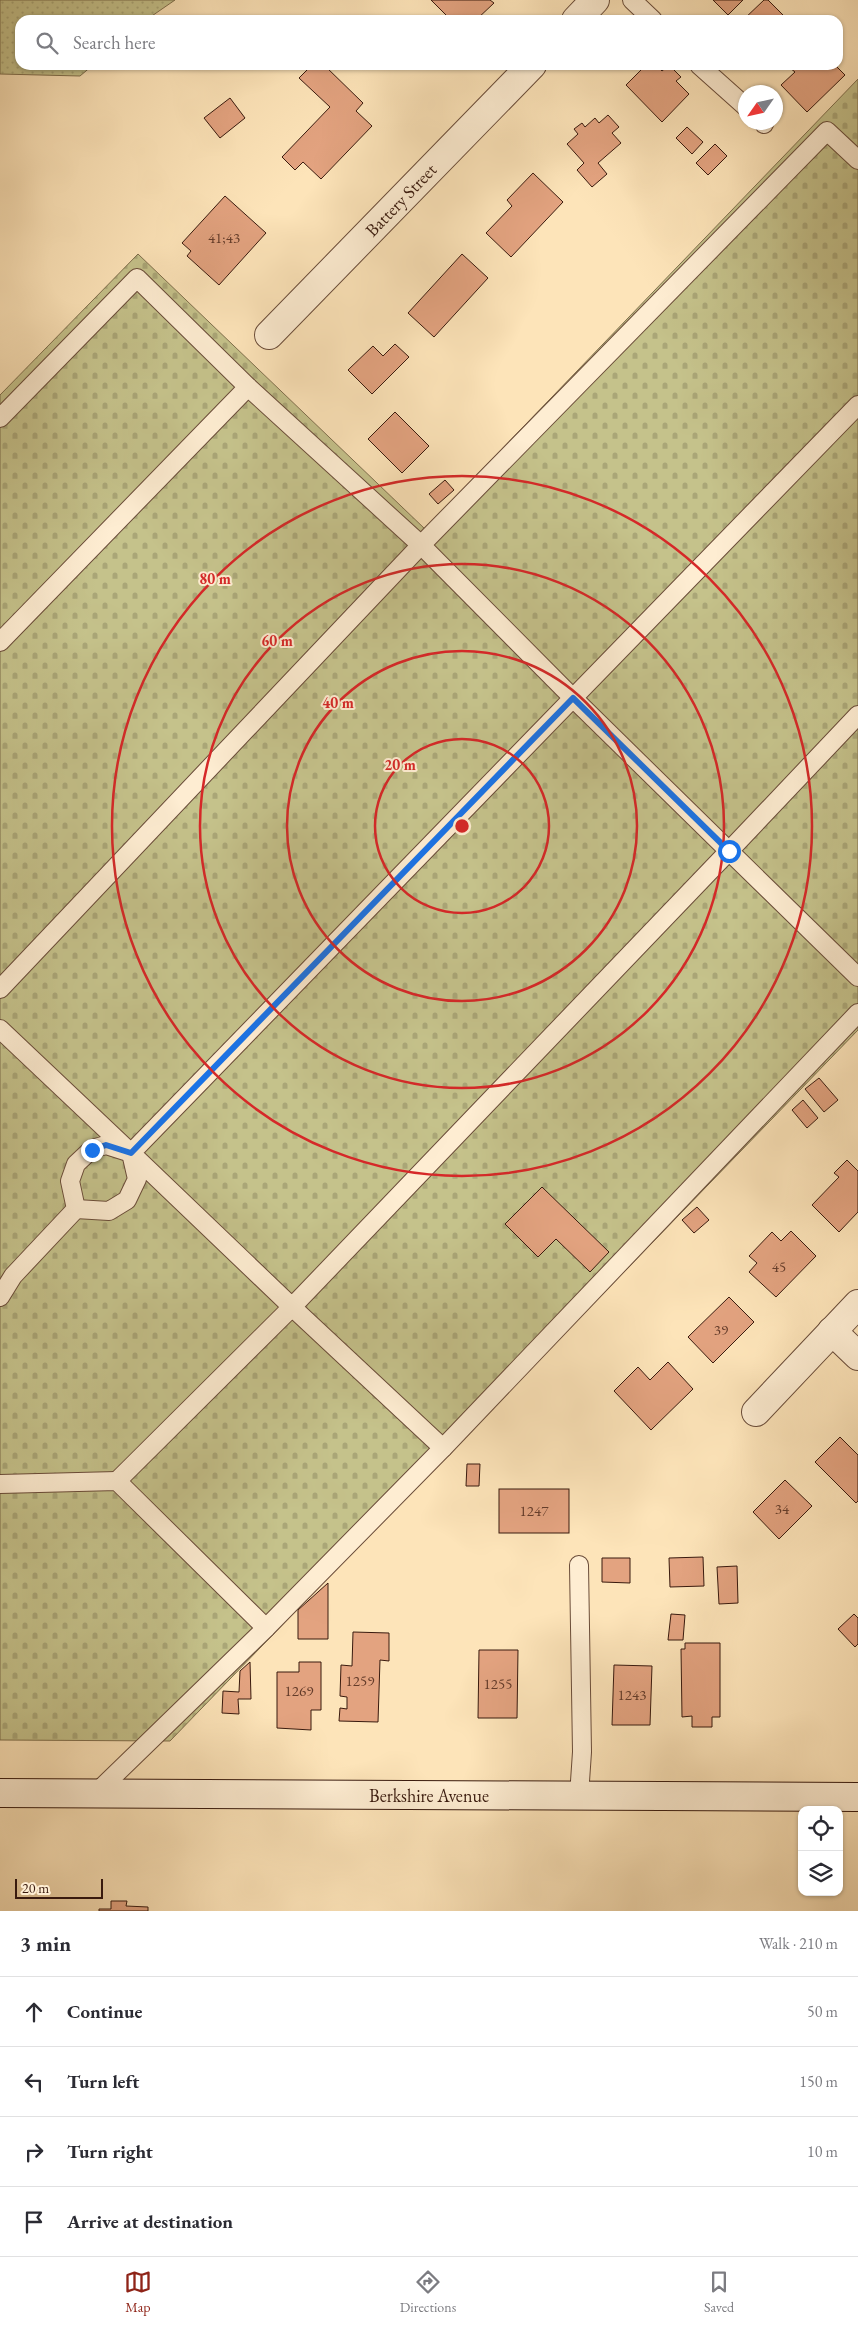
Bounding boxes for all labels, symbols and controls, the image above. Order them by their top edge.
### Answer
search box [15,15,843,70]
icon: search [33,29,61,57]
text: Search here [73,30,155,55]
north arrow [738,85,783,130]
street label: Battery Street [360,158,441,241]
house number: 41;43 [208,228,240,247]
text: 80 m [199,569,231,588]
text: 60 m [261,631,293,650]
text: 40 m [322,693,354,712]
text: 20 m [384,755,416,774]
centre of rings [453,817,471,835]
route start [718,840,741,863]
route end [81,1139,104,1162]
house number: 45 [772,1257,786,1276]
house number: 39 [714,1320,728,1339]
house number: 34 [775,1499,790,1518]
house number: 1247 [520,1501,549,1520]
house number: 1259 [346,1671,374,1690]
house number: 1255 [484,1674,512,1693]
house number: 1269 [285,1681,313,1700]
house number: 1243 [618,1685,646,1704]
street label: Berkshire Avenue [369,1784,489,1807]
map controls [798,1806,843,1896]
button: locate [798,1806,843,1851]
button: layers [798,1851,843,1896]
scale bar [15,1876,102,1899]
text: 20 m [22,1879,49,1897]
text: 3 min [20,1930,71,1957]
text: Walk · 210 m [759,1933,838,1954]
icon: ahead [20,1998,48,2026]
text: Continue [67,1999,142,2024]
text: 50 m [807,2001,838,2022]
icon: left [20,2068,48,2096]
text: Turn left [67,2069,139,2094]
text: 150 m [799,2071,838,2092]
icon: right [20,2138,48,2166]
text: Turn right [67,2139,153,2164]
text: 10 m [807,2141,838,2162]
icon: arrive [20,2208,48,2236]
text: Arrive at destination [67,2209,233,2234]
tab: Map [124,2268,152,2316]
tab: Directions [400,2268,456,2316]
tab: Saved [704,2268,734,2316]

